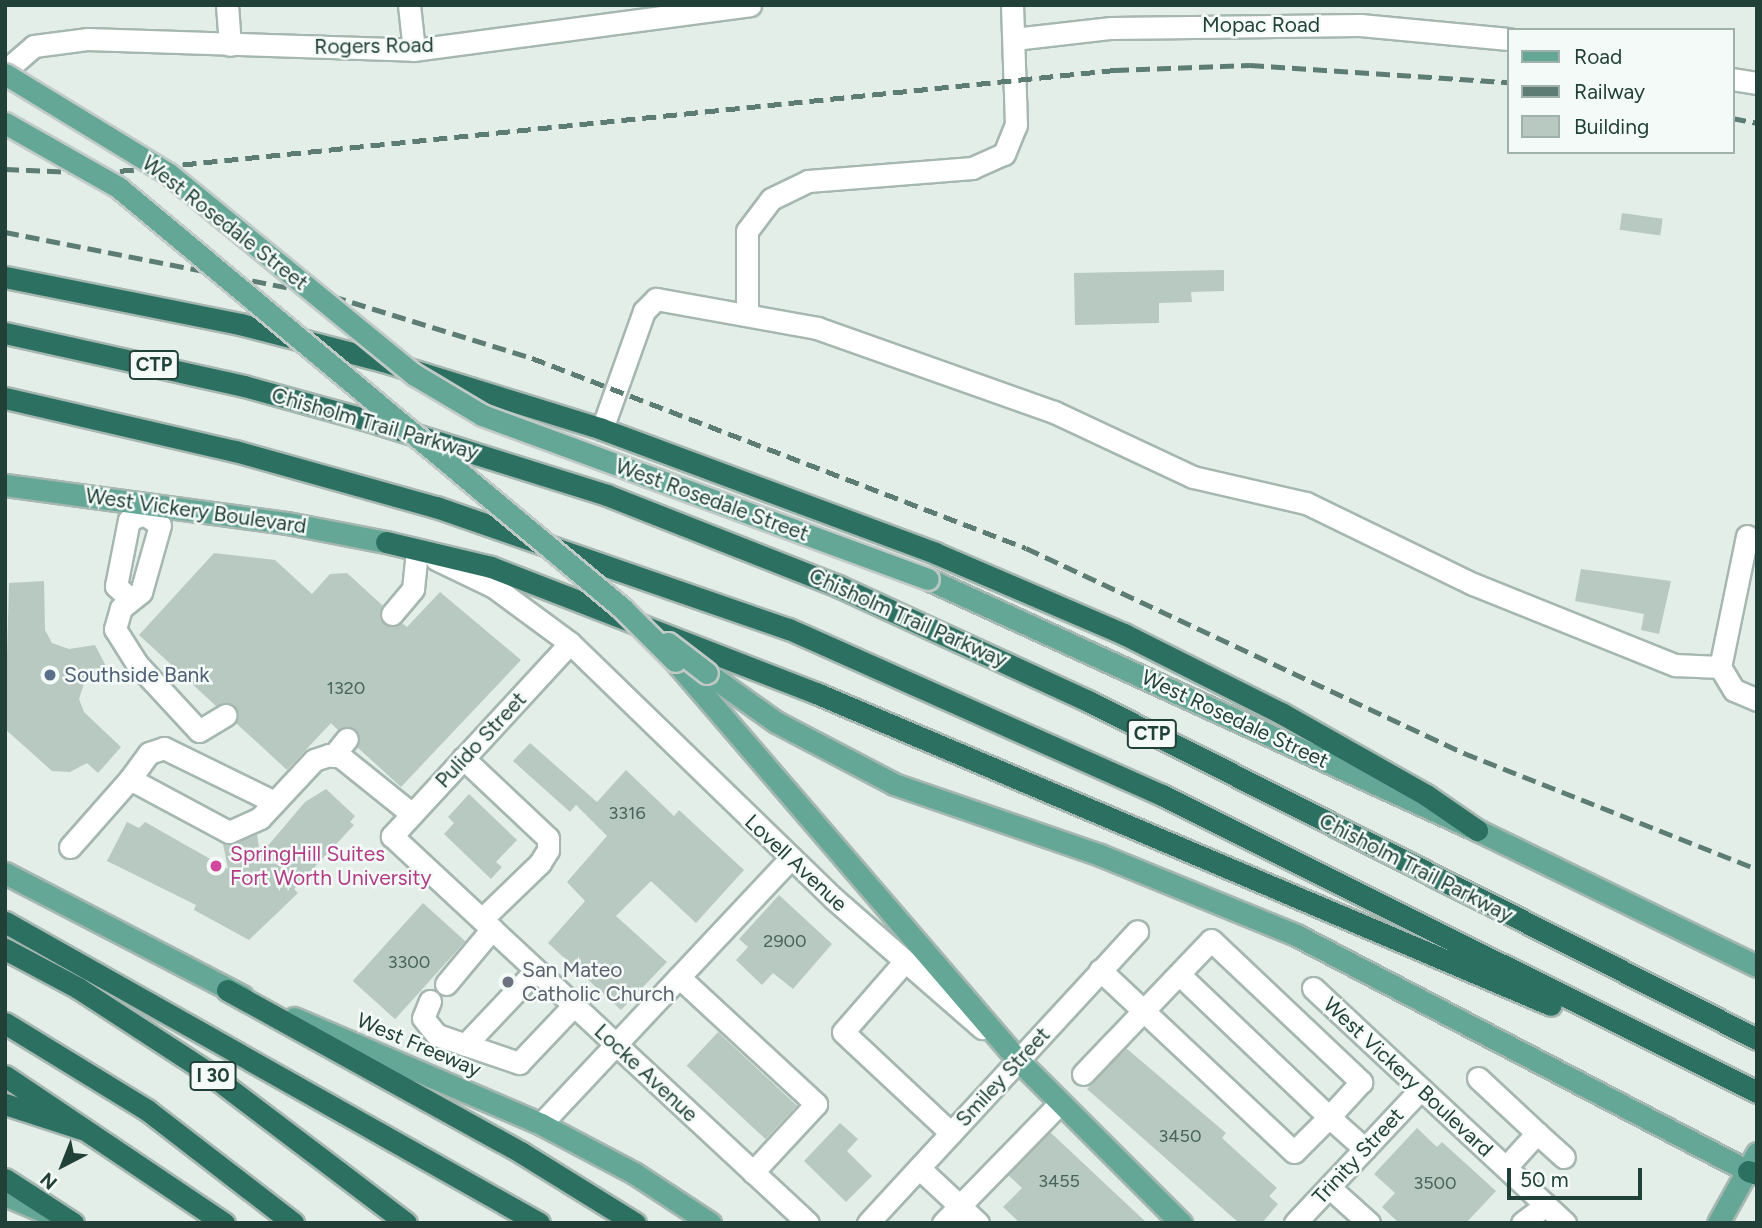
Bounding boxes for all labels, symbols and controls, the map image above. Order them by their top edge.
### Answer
street label: Mopac Road [1202,12,1320,38]
legend [1506,28,1734,154]
street label: Rogers Road [314,32,434,60]
text: Road [1574,44,1622,69]
text: Railway [1574,79,1645,104]
text: Building [1574,114,1649,139]
street label: West Rosedale Street [137,150,313,296]
road number: CTP [128,350,180,380]
street label: Chisholm Trail Parkway [269,382,481,466]
street label: West Rosedale Street [612,453,812,547]
street label: West Vickery Boulevard [84,483,308,539]
street label: Chisholm Trail Parkway [805,563,1011,673]
place label: Southside Bank [64,662,210,688]
street label: West Rosedale Street [1138,665,1332,773]
marker: Southside Bank [42,667,58,683]
house number: 1320 [327,677,365,699]
street label: Pulido Street [430,687,532,793]
road number: CTP [1126,719,1178,750]
house number: 3316 [608,802,646,824]
street label: Chisholm Trail Parkway [1315,808,1517,928]
street label: Lovell Avenue [740,809,852,917]
place label: SpringHill Suites Fort Worth University [230,841,431,891]
marker: SpringHill Suites Fort Worth University [208,858,224,874]
house number: 2900 [763,930,807,952]
house number: 3300 [388,951,430,973]
place label: San Mateo Catholic Church [522,957,674,1007]
marker: San Mateo Catholic Church [500,974,516,990]
street label: West Vickery Boulevard [1318,992,1498,1162]
street label: West Freeway [353,1008,485,1082]
street label: Locke Avenue [589,1019,703,1127]
street label: Smiley Street [951,1022,1055,1132]
road number: I 30 [188,1060,238,1092]
street label: Trinity Street [1307,1103,1409,1209]
house number: 3450 [1159,1125,1201,1147]
north arrow [28,1130,98,1200]
scale bar [1510,1154,1645,1198]
text: 50 m [1520,1167,1569,1192]
text: N [35,1168,62,1194]
house number: 3455 [1038,1170,1080,1192]
house number: 3500 [1413,1172,1457,1194]

